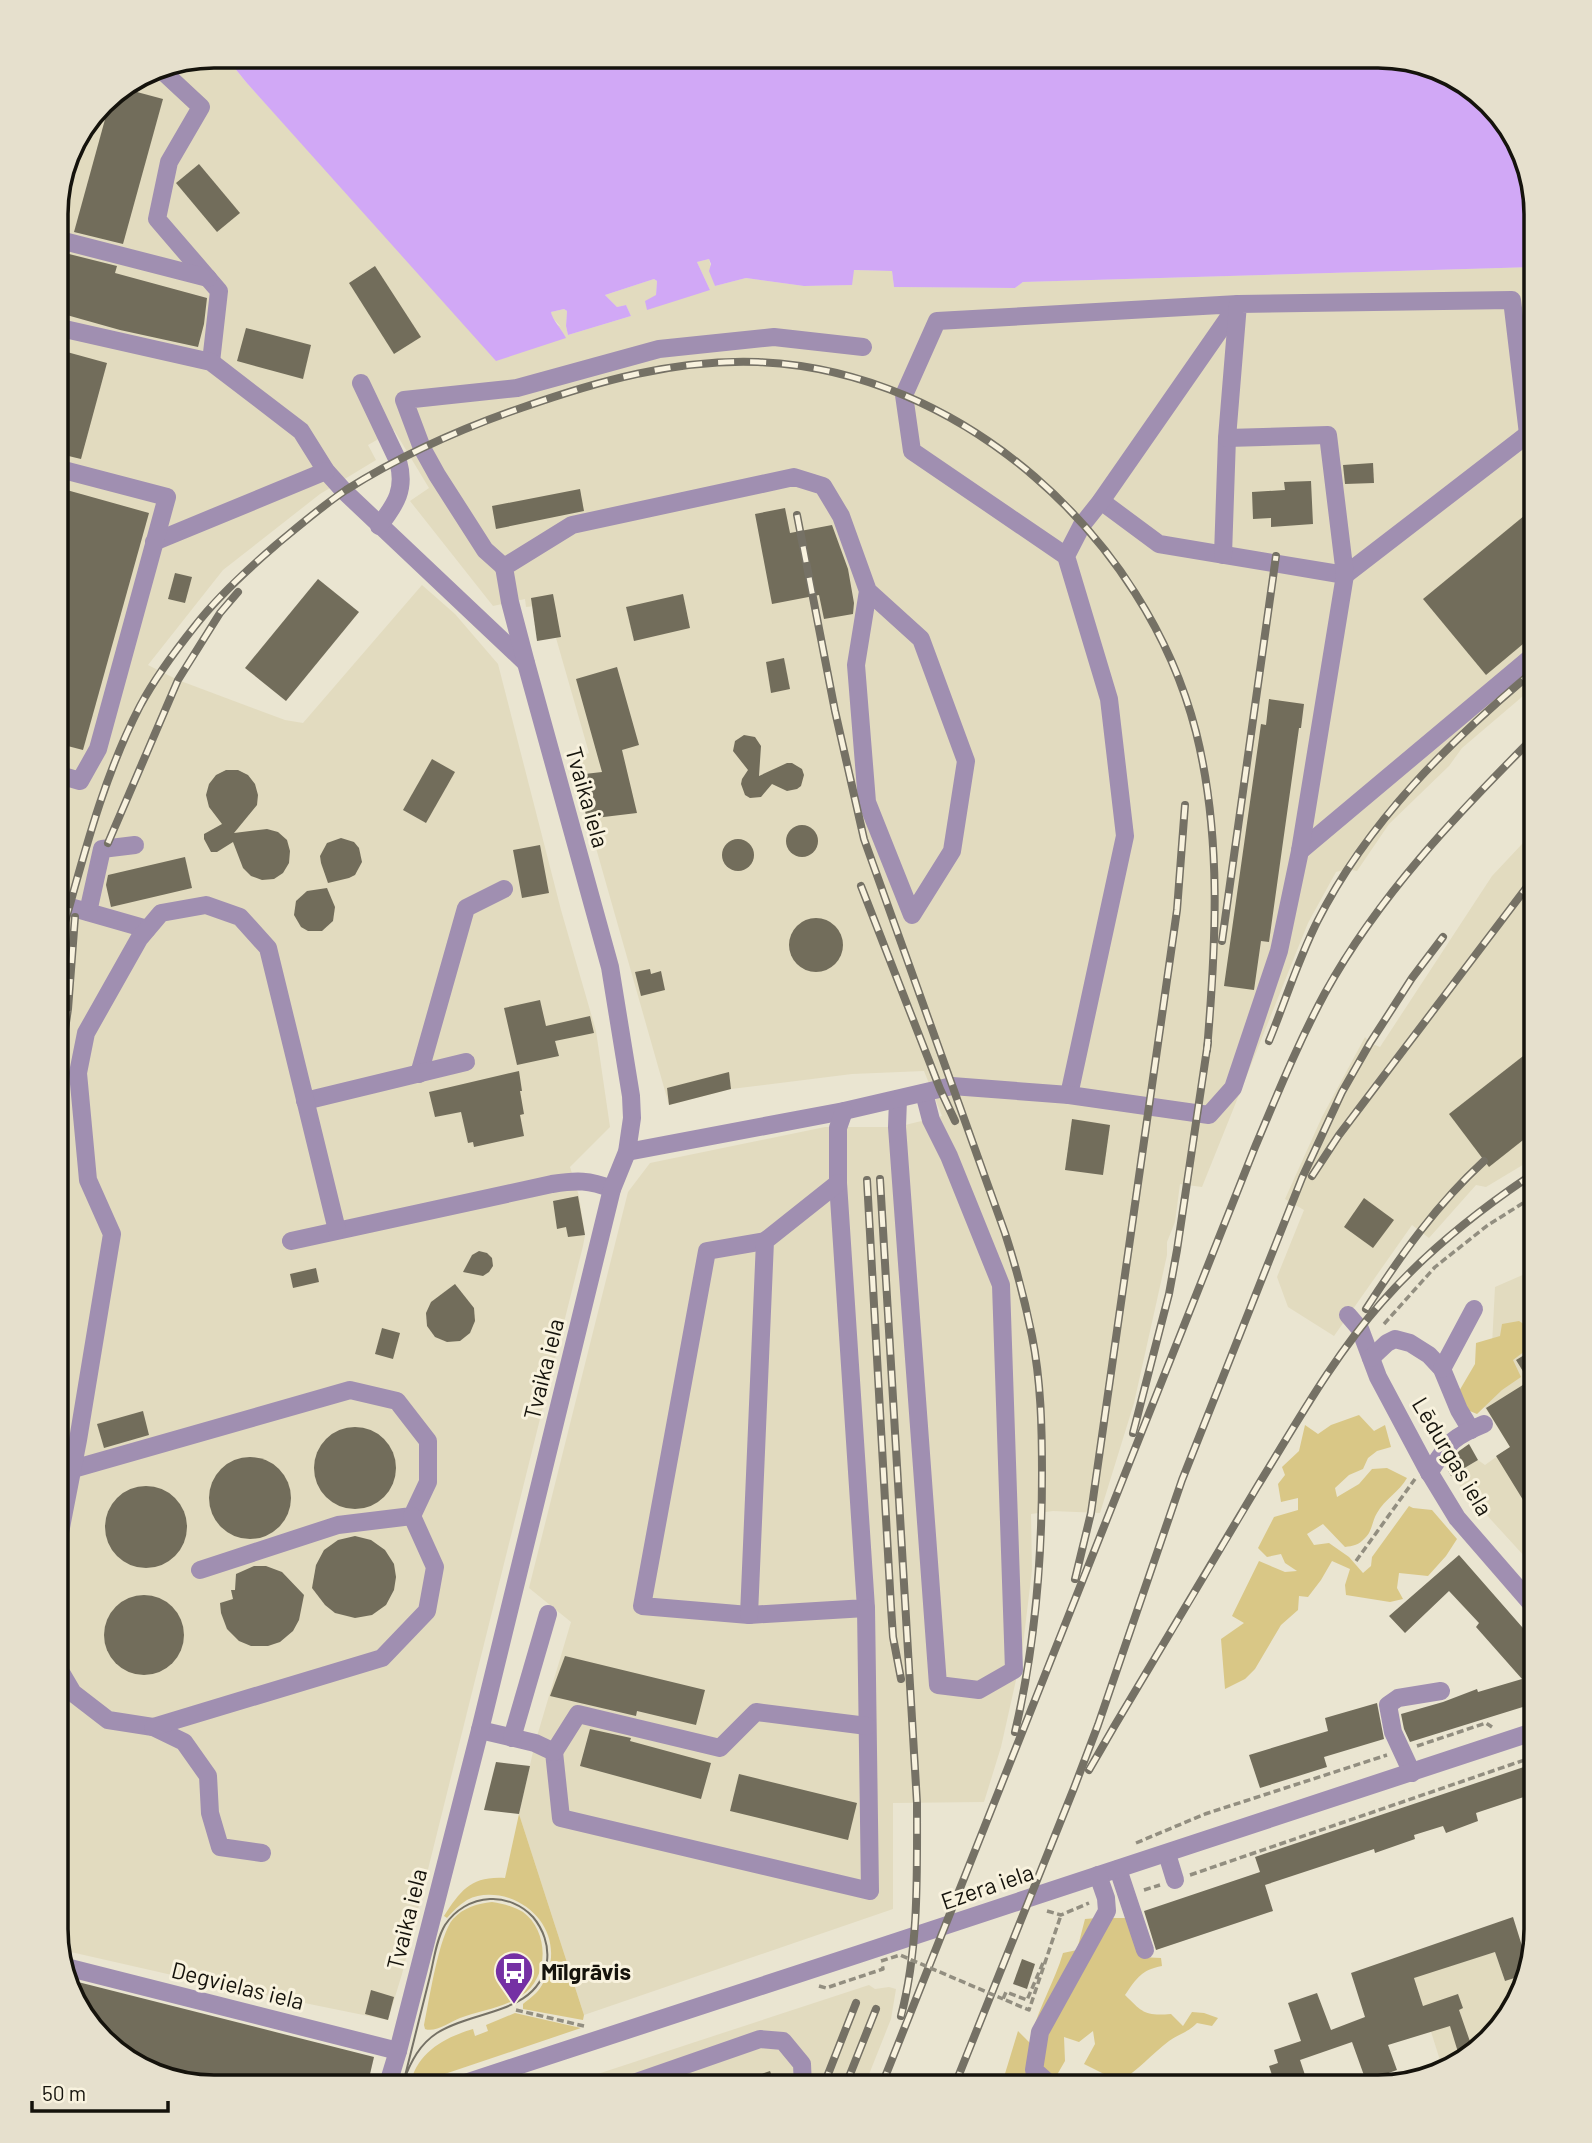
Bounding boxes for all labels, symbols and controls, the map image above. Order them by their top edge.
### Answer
street label: Tvaika iela [560,743,616,851]
street label: Tvaika iela [517,1315,569,1423]
street label: Lēdurgas iela [1407,1392,1499,1520]
street label: Ezera iela [937,1857,1037,1915]
street label: Tvaika iela [380,1865,432,1973]
bus stop icon: Mīlgrāvis [493,1950,535,2005]
street label: Degvielas iela [169,1955,307,2015]
place label: Mīlgrāvis [541,1957,631,1985]
scale bar [32,2070,168,2114]
text: 50 m [42,2080,86,2105]

